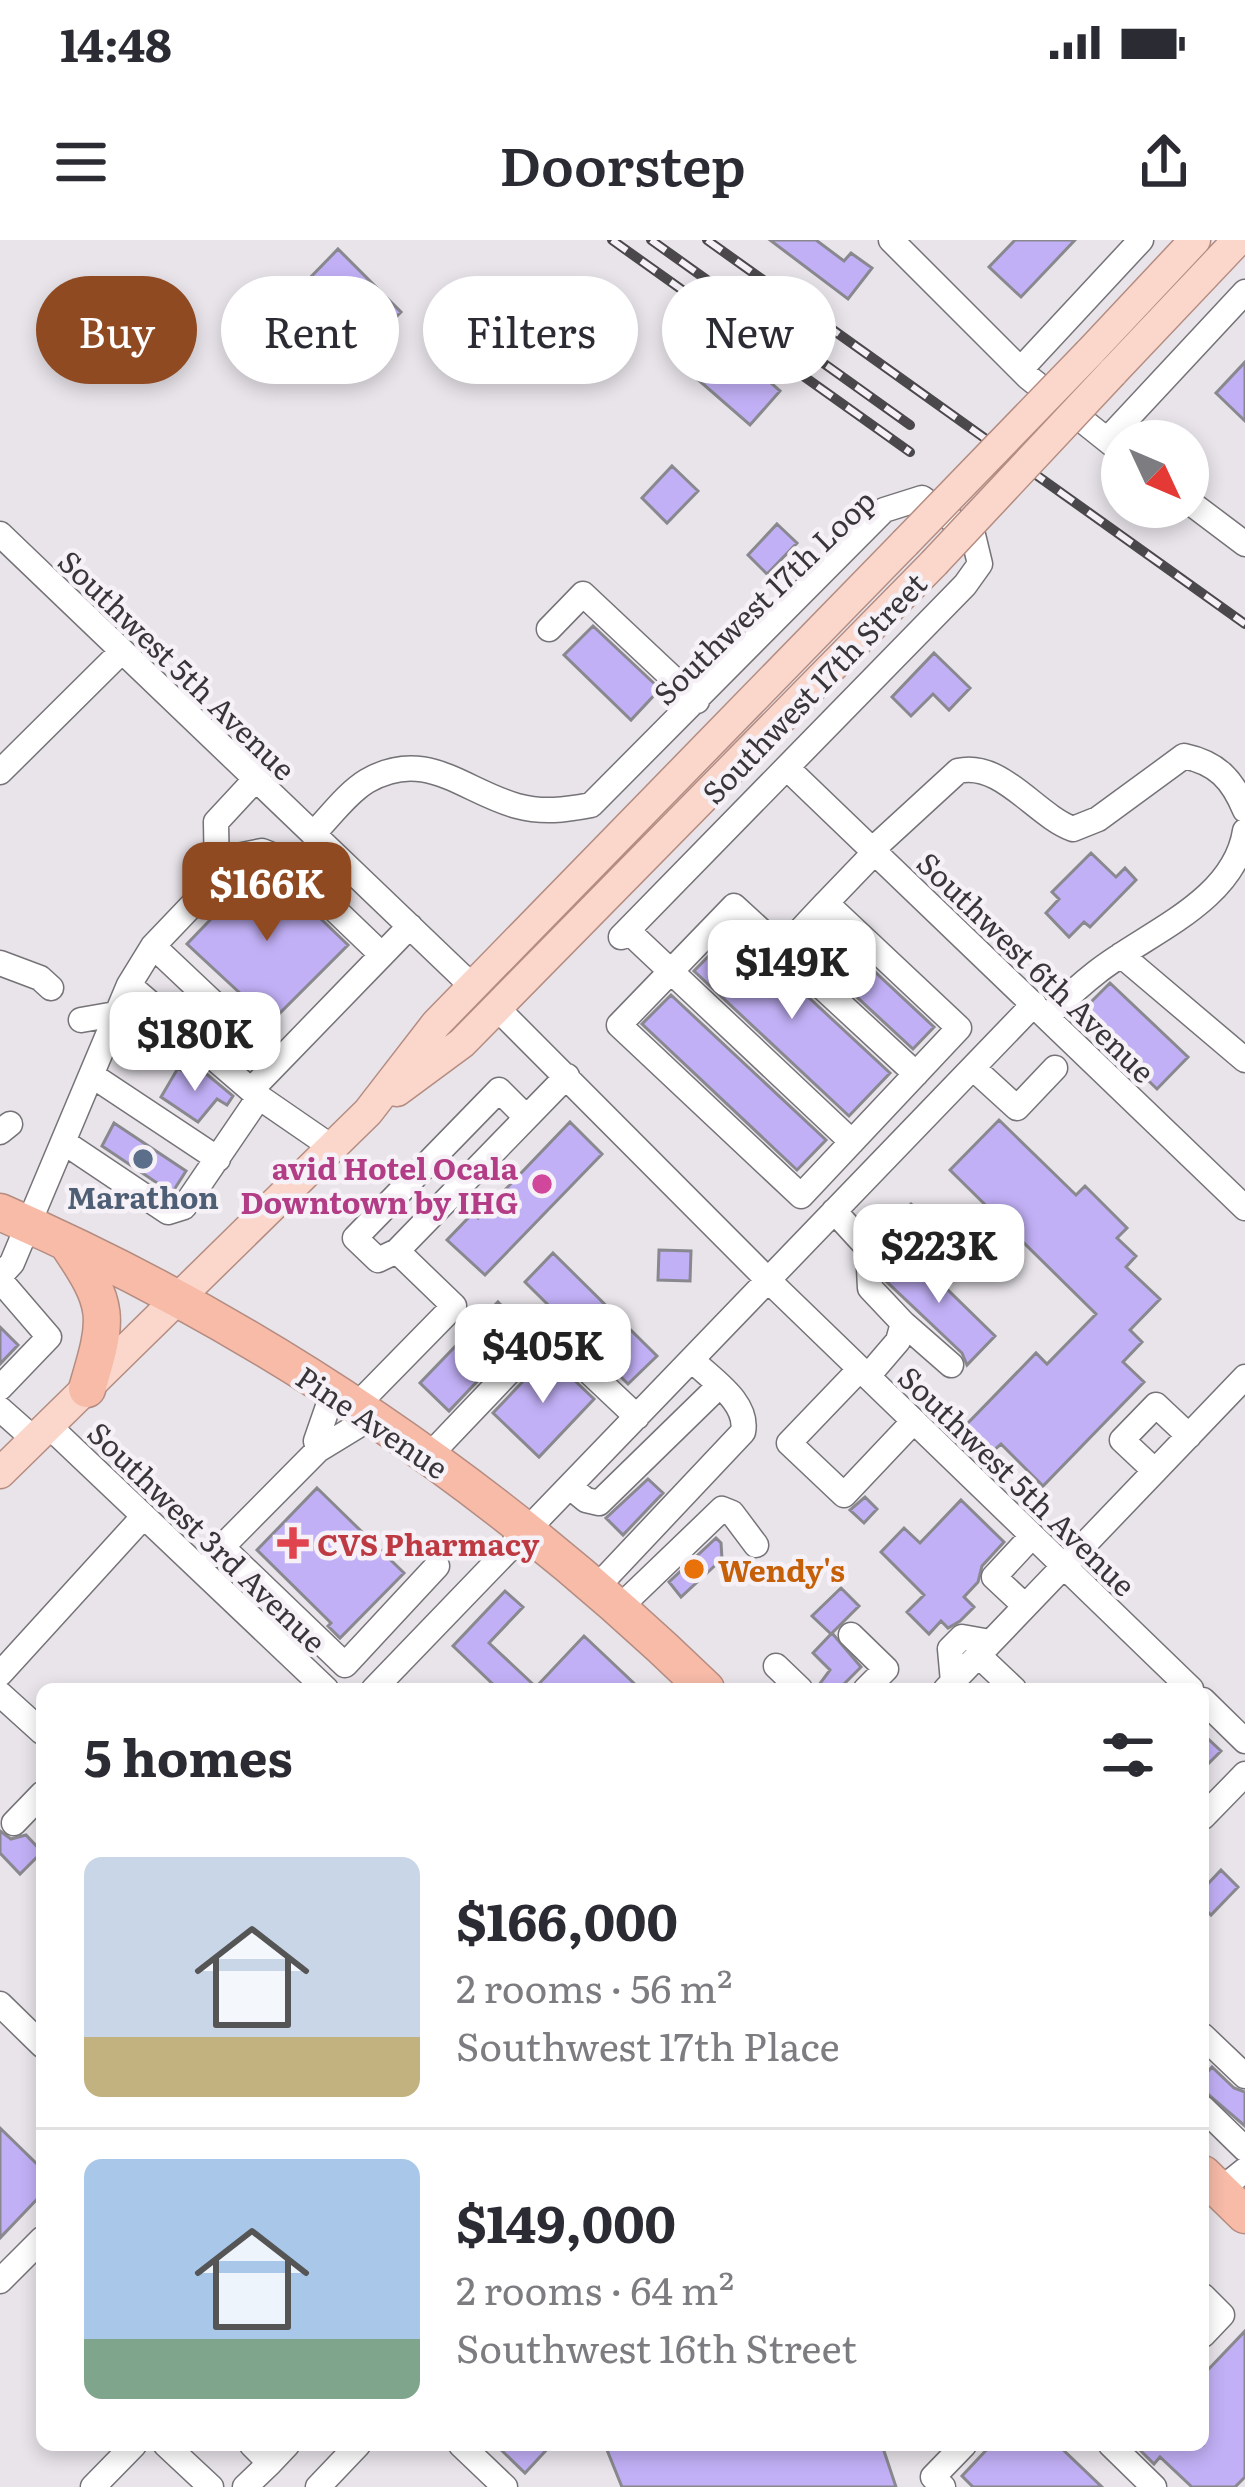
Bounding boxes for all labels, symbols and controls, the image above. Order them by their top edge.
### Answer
text: 14:48 [60,9,172,76]
text: Doorstep [499,122,746,203]
icon: menu [48,129,114,195]
icon: share [1131,129,1197,195]
chip: Buy [36,276,197,384]
chip: Rent [221,276,399,384]
chip: Filters [423,276,638,384]
chip: New [662,276,836,384]
north arrow [1101,420,1209,528]
map controls [1101,420,1209,528]
street label: Southwest 17th Loop [642,478,884,714]
street label: Southwest 5th Avenue [49,539,307,789]
street label: Southwest 17th Street [691,561,935,813]
street label: Southwest 6th Avenue [908,841,1166,1091]
pin: $166K [183,842,351,944]
text: $166K [209,852,325,910]
pin: $149K [708,920,876,1022]
text: $149K [735,930,849,988]
pin: $180K [111,992,279,1094]
text: $180K [137,1002,253,1060]
place label: avid Hotel Ocala Downtown by IHG [240,1145,519,1223]
marker: Marathon [130,1146,156,1172]
marker: avid Hotel Ocala Downtown by IHG [529,1171,555,1197]
place label: Marathon [67,1174,219,1218]
pin: $223K [855,1204,1023,1306]
text: $223K [880,1214,998,1272]
pin: $405K [459,1304,627,1406]
text: $405K [482,1314,604,1372]
street label: Pine Avenue [288,1354,458,1488]
street label: Southwest 5th Avenue [889,1355,1147,1605]
street label: Southwest 3rd Avenue [79,1410,337,1662]
place label: CVS Pharmacy [317,1521,540,1565]
marker: CVS Pharmacy [280,1530,306,1556]
place label: Wendy's [718,1547,845,1591]
marker: Wendy's [681,1556,707,1582]
text: 5 homes [84,1717,293,1793]
icon: filters [1095,1722,1161,1788]
text: $166,000 [456,1881,678,1957]
icon: home [180,1905,324,2049]
text: 2 rooms · 56 m² [456,1957,732,2015]
text: Southwest 17th Place [456,2015,840,2073]
text: $149,000 [456,2183,676,2259]
icon: home [180,2207,324,2351]
text: 2 rooms · 64 m² [456,2259,734,2317]
text: Southwest 16th Street [456,2317,857,2375]

